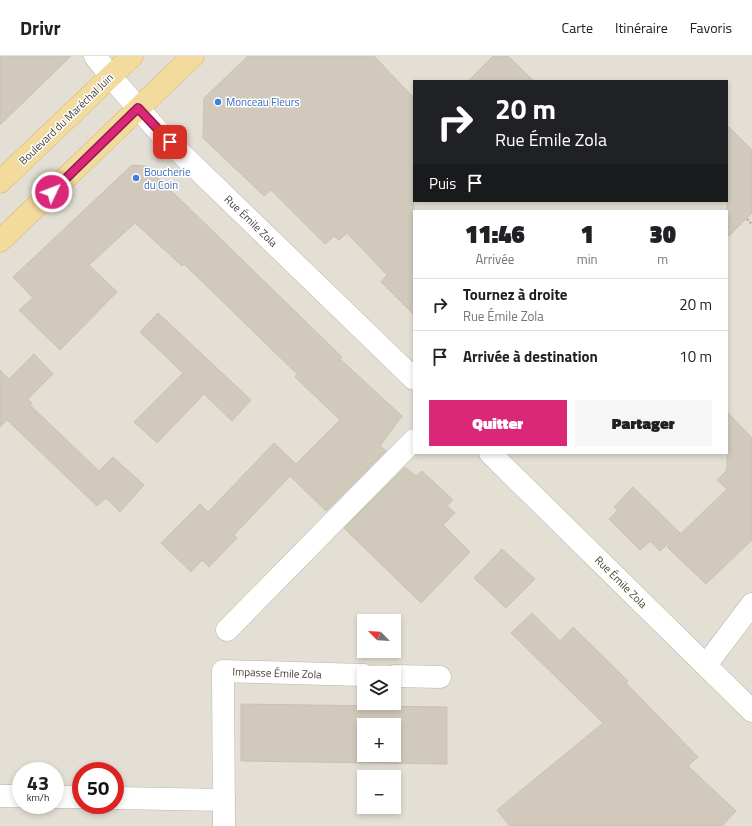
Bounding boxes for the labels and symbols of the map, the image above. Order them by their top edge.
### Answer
street label: Boulevard du Maréchal Juin [15,70,117,168]
place label: Monceau Fleurs [226,94,300,110]
marker: Monceau Fleurs [213,97,223,107]
pin [153,125,187,159]
place label: Boucherie du Coin [144,164,191,193]
position arrow [31,171,73,213]
marker: Boucherie du Coin [131,173,141,183]
street label: Rue Émile Zola [221,191,282,251]
street label: Rue Émile Zola [591,552,651,612]
north arrow [357,614,401,658]
street label: Impasse Émile Zola [232,663,322,683]
speed limit sign: 50 [72,762,124,814]

